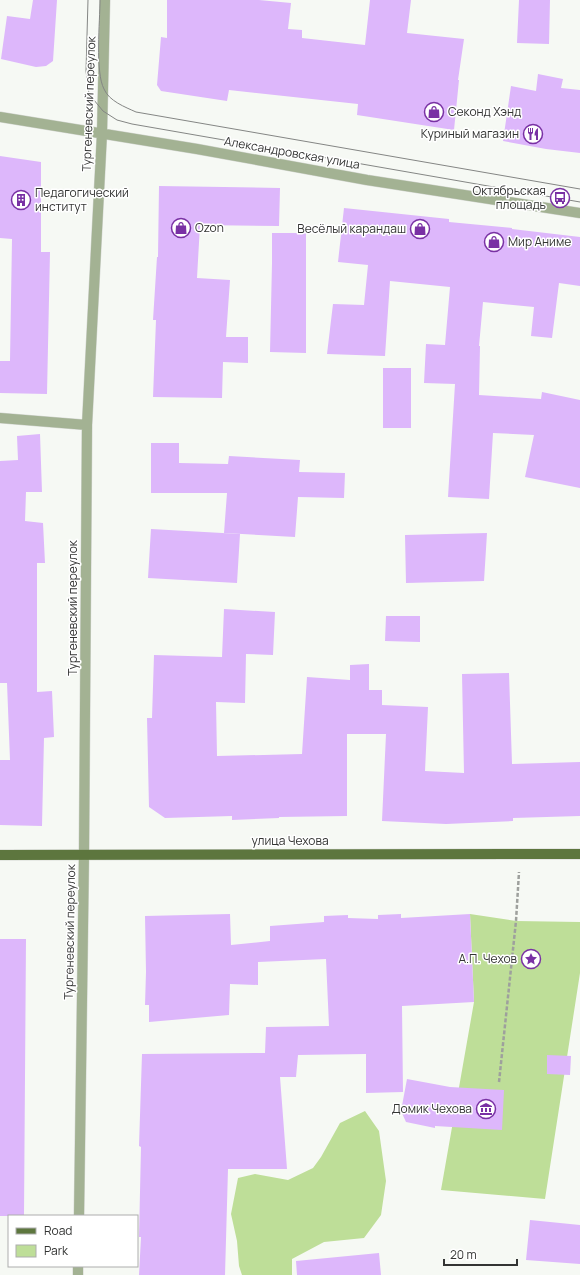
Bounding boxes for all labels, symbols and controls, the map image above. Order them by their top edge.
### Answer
street label: Тургеневский переулок [78,35,99,172]
shop icon: Секонд Хэнд [423,101,445,123]
place label: Секонд Хэнд [448,103,521,120]
restaurant icon: Куриный магазин [522,123,544,145]
place label: Куриный магазин [421,125,519,142]
street label: Александровская улица [223,132,361,173]
place label: Октябрьская площадь [472,182,546,213]
place label: Педагогический институт [35,184,129,215]
bus stop icon: Октябрьская площадь [549,187,571,209]
building icon: Педагогический институт [10,189,32,211]
shop icon: Ozon [170,217,192,239]
shop icon: Весёлый карандаш [409,218,431,240]
place label: Ozon [195,219,224,236]
place label: Весёлый карандаш [297,220,406,237]
shop icon: Мир Аниме [483,231,505,253]
place label: Мир Аниме [508,233,571,250]
street label: Тургеневский переулок [64,539,81,676]
street label: улица Чехова [251,832,329,849]
street label: Тургеневский переулок [60,863,79,1000]
place icon: А.П. Чехов [520,948,542,970]
place label: А.П. Чехов [458,950,518,967]
museum icon: Домик Чехова [475,1098,497,1120]
place label: Домик Чехова [392,1100,472,1117]
legend [8,1215,138,1267]
text: Road [44,1222,72,1239]
scale bar [444,1241,517,1267]
text: Park [44,1242,69,1259]
text: 20 m [450,1246,477,1263]

